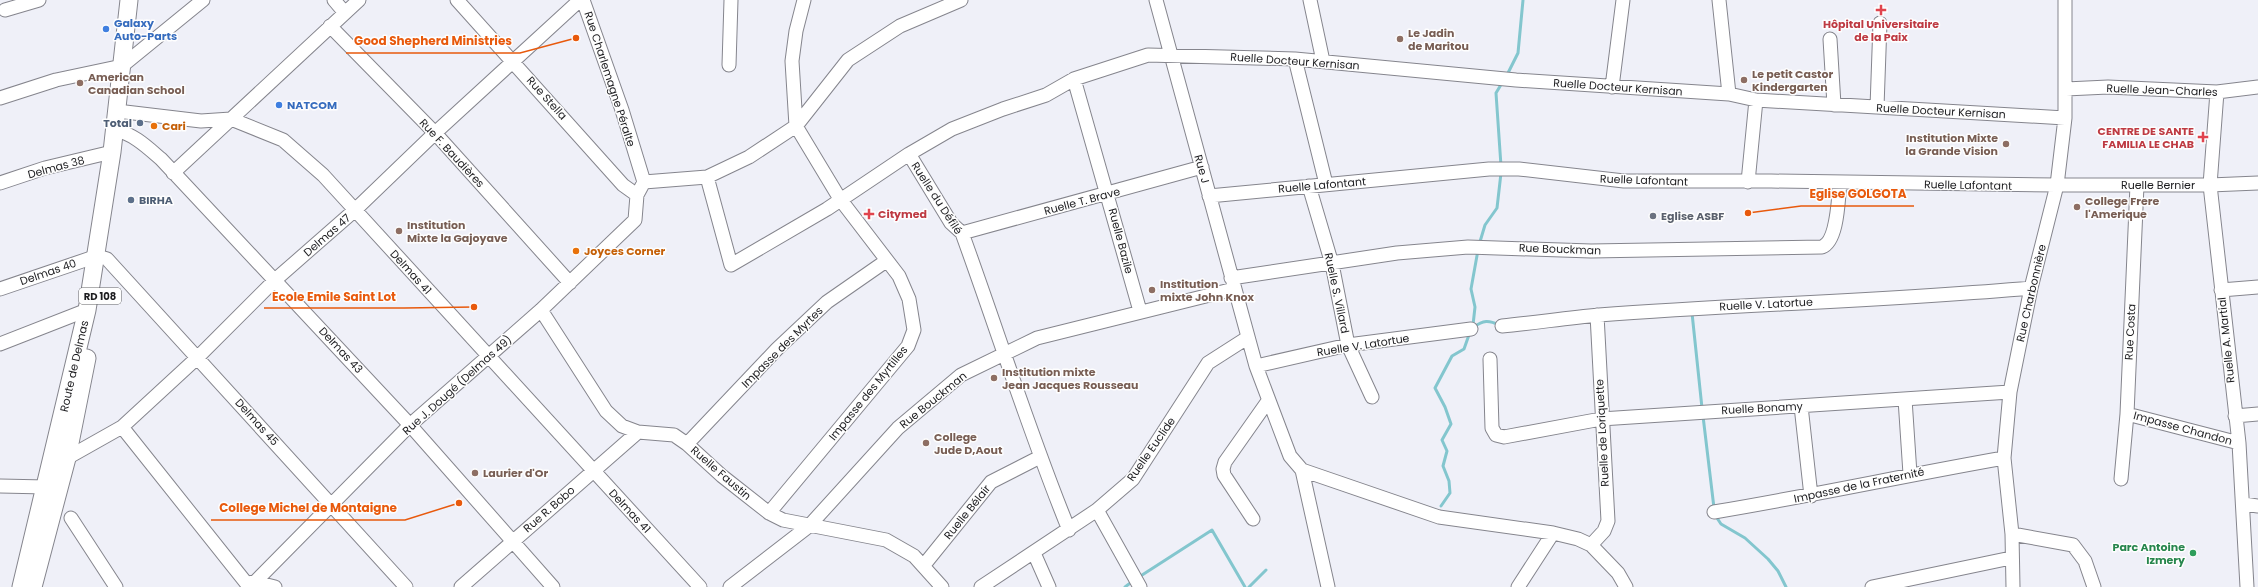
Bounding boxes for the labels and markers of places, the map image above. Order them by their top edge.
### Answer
marker: Hôpital Universitaire de la Paix [1875,4,1887,16]
place label: Galaxy Auto-Parts [114,15,177,44]
place label: Hôpital Universitaire de la Paix [1823,16,1939,45]
marker: Galaxy Auto-Parts [101,24,111,34]
place label: Le Jadin de Maritou [1408,25,1469,54]
callout: Good Shepherd Ministries [346,29,520,53]
marker: Le Jadin de Maritou [1395,34,1405,44]
place label: Le petit Castor Kindergarten [1752,66,1834,95]
place label: American Canadian School [88,69,185,98]
marker: Le petit Castor Kindergarten [1739,75,1749,85]
marker: American Canadian School [75,78,85,88]
place label: NATCOM [287,97,337,113]
marker: NATCOM [274,100,284,110]
place label: Total [103,115,132,131]
marker: Total [135,118,145,128]
place label: Cari [162,118,186,134]
marker: Cari [149,121,159,131]
place label: CENTRE DE SANTE FAMILIA LE CHAB [2098,123,2194,152]
place label: Institution Mixte la Grande Vision [1905,130,1998,159]
marker: CENTRE DE SANTE FAMILIA LE CHAB [2197,131,2209,143]
marker: Institution Mixte la Grande Vision [2001,139,2011,149]
callout: Eglise GOLGOTA [1801,182,1914,206]
place label: BIRHA [139,192,173,208]
place label: College Frere l'Amerique [2085,193,2159,222]
marker: BIRHA [126,195,136,205]
marker: College Frere l'Amerique [2072,202,2082,212]
place label: Citymed [878,206,927,222]
marker: Citymed [863,208,875,220]
place label: Eglise ASBF [1661,208,1724,224]
marker: Eglise ASBF [1648,211,1658,221]
place label: Institution Mixte la Gajoyave [407,217,508,246]
marker: Institution Mixte la Gajoyave [394,226,404,236]
place label: Joyces Corner [584,243,666,259]
marker: Joyces Corner [571,246,581,256]
place label: Institution mixte John Knox [1160,276,1255,305]
callout: Ecole Emile Saint Lot [264,284,404,308]
marker: Institution mixte John Knox [1147,285,1157,295]
place label: Institution mixte Jean Jacques Rousseau [1002,364,1139,393]
marker: Institution mixte Jean Jacques Rousseau [989,373,999,383]
place label: College Jude D,Aout [934,429,1003,458]
marker: College Jude D,Aout [921,438,931,448]
place label: Laurier d'Or [483,465,548,481]
marker: Laurier d'Or [470,468,480,478]
callout: College Michel de Montaigne [211,496,405,520]
place label: Parc Antoine Izmery [2113,539,2185,568]
marker: Parc Antoine Izmery [2188,548,2198,558]

